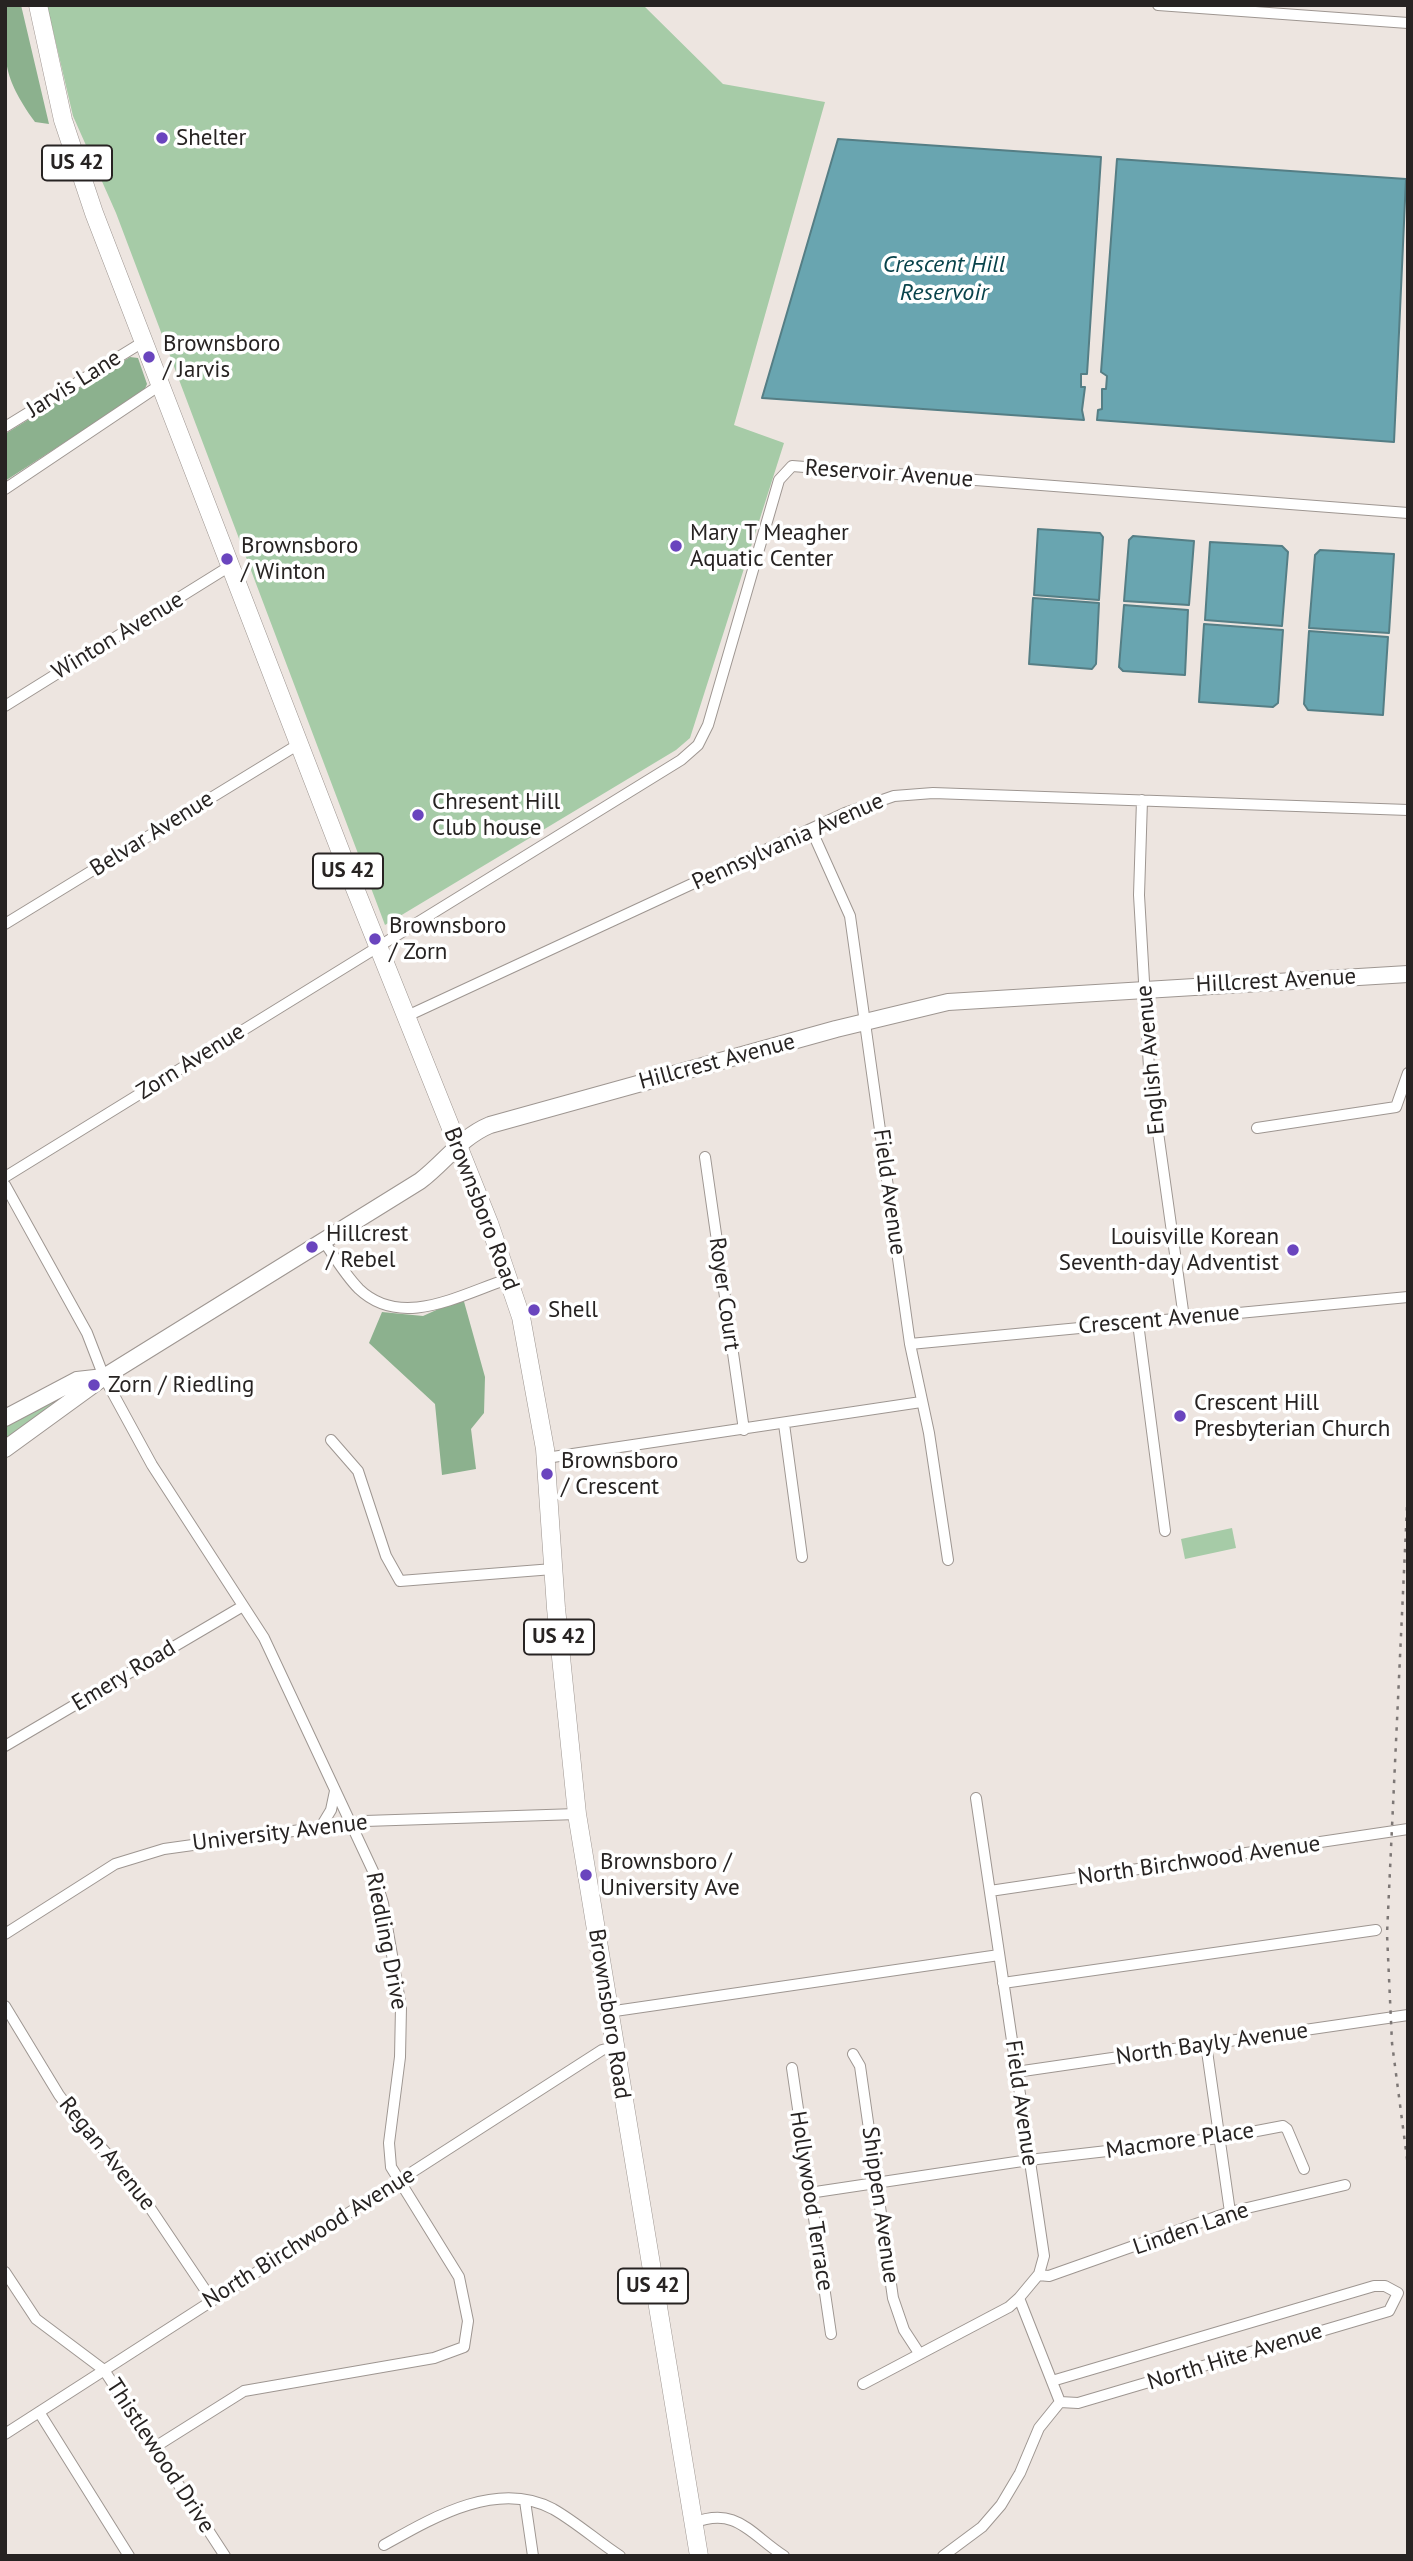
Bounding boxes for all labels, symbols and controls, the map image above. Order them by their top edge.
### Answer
place label: Shelter [176,124,246,152]
marker: Shelter [154,130,170,146]
road number: US 42 [42,146,112,180]
water label: Crescent Hill Reservoir [883,251,1005,307]
place label: Brownsboro / Jarvis [163,330,280,384]
street label: Jarvis Lane [22,344,126,424]
marker: Brownsboro / Jarvis [141,349,157,365]
street label: Reservoir Avenue [804,454,974,494]
place label: Mary T Meagher Aquatic Center [690,519,849,573]
place label: Brownsboro / Winton [241,532,358,586]
marker: Mary T Meagher Aquatic Center [668,538,684,554]
marker: Brownsboro / Winton [219,551,235,567]
street label: Winton Avenue [47,586,189,686]
street label: Belvar Avenue [85,785,219,883]
street label: Pennsylvania Avenue [688,787,888,897]
place label: Chresent Hill Club house [432,788,560,842]
marker: Chresent Hill Club house [410,807,426,823]
road number: US 42 [313,854,383,888]
place label: Brownsboro / Zorn [389,912,506,966]
marker: Brownsboro / Zorn [367,931,383,947]
street label: Hillcrest Avenue [1195,963,1357,999]
street label: English Avenue [1131,984,1171,1136]
street label: Zorn Avenue [132,1018,250,1106]
street label: Hillcrest Avenue [636,1028,798,1096]
street label: Brownsboro Road [437,1124,525,1294]
street label: Field Avenue [867,1127,911,1257]
place label: Hillcrest / Rebel [326,1220,408,1274]
place label: Louisville Korean Seventh-day Adventist [1059,1223,1279,1277]
street label: Royer Court [702,1236,746,1352]
marker: Hillcrest / Rebel [304,1239,320,1255]
marker: Louisville Korean Seventh-day Adventist [1285,1242,1301,1258]
place label: Shell [548,1296,598,1324]
street label: Crescent Avenue [1077,1299,1241,1341]
marker: Shell [526,1302,542,1318]
place label: Zorn / Riedling [108,1371,254,1399]
marker: Zorn / Riedling [86,1377,102,1393]
place label: Crescent Hill Presbyterian Church [1194,1389,1390,1443]
marker: Crescent Hill Presbyterian Church [1172,1408,1188,1424]
place label: Brownsboro / Crescent [561,1447,678,1501]
marker: Brownsboro / Crescent [539,1466,555,1482]
road number: US 42 [524,1620,594,1654]
street label: Emery Road [67,1634,181,1718]
street label: University Avenue [191,1809,369,1857]
street label: North Birchwood Avenue [1076,1830,1322,1892]
place label: Brownsboro / University Ave [600,1848,740,1902]
marker: Brownsboro / University Ave [578,1867,594,1883]
street label: Riedling Drive [359,1870,413,2012]
street label: Brownsboro Road [582,1927,636,2101]
street label: North Bayly Avenue [1114,2017,1310,2071]
street label: Field Avenue [999,2038,1043,2168]
street label: Regan Avenue [53,2092,161,2216]
street label: Hollywood Terrace [783,2109,839,2293]
street label: Macmore Place [1104,2117,1256,2165]
street label: Shippen Avenue [855,2125,905,2285]
street label: North Birchwood Avenue [198,2161,420,2315]
street label: Linden Lane [1130,2196,1252,2262]
road number: US 42 [618,2268,688,2304]
street label: North Hite Avenue [1144,2317,1326,2397]
street label: Thistlewood Drive [100,2374,220,2538]

